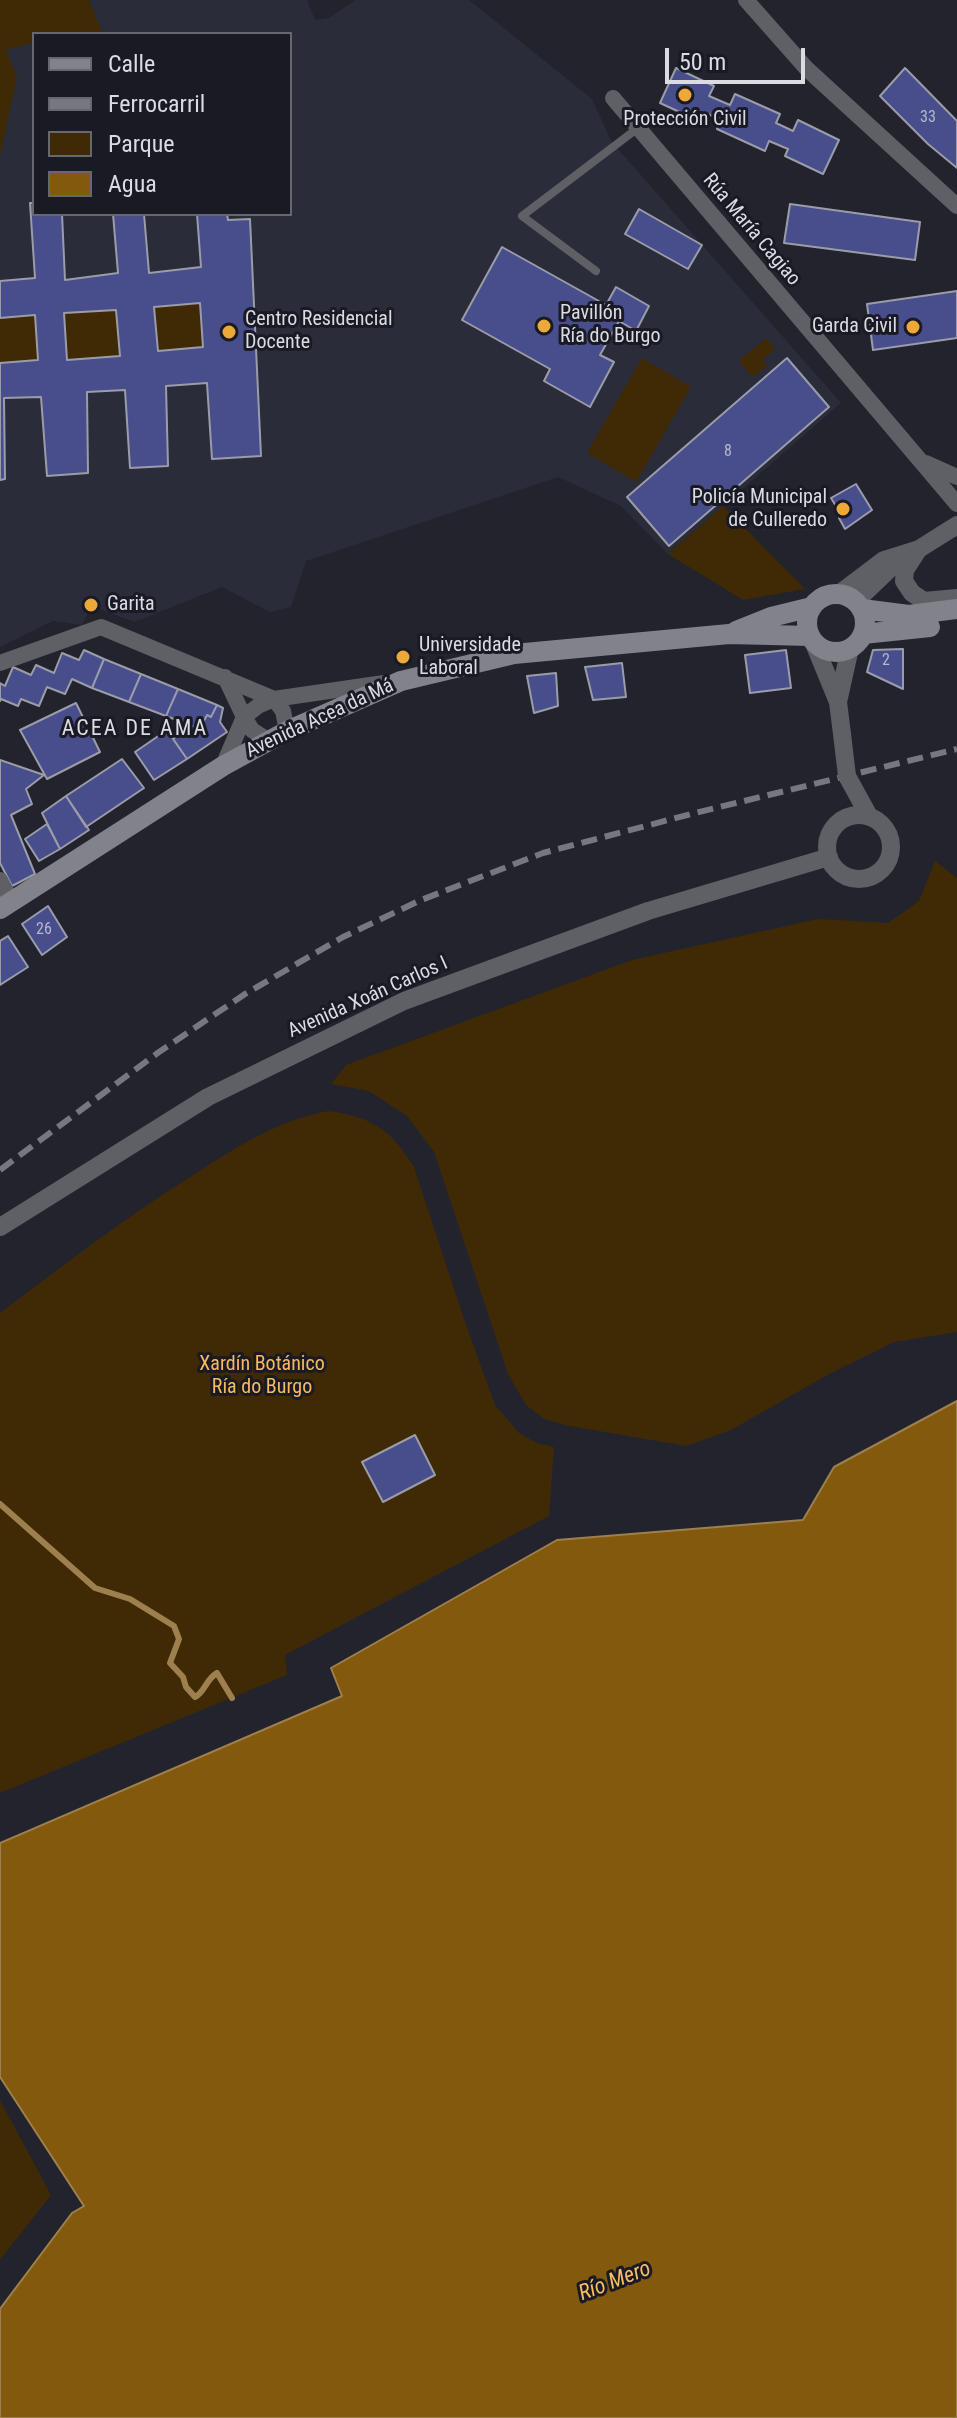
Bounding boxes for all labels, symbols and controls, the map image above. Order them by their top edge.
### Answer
legend [32,32,292,216]
scale bar [669,32,809,82]
text: 50 m [679,48,726,76]
text: Calle [108,50,155,78]
marker: Protección Civil [676,86,694,104]
text: Ferrocarril [108,90,205,118]
place label: Protección Civil [623,108,747,132]
house number: 33 [920,108,936,128]
text: Parque [108,130,175,158]
street label: Rúa María Cagiao [697,169,805,291]
text: Agua [108,170,157,198]
place label: Pavillón Ría do Burgo [560,302,660,349]
place label: Centro Residencial Docente [245,308,393,355]
place label: Garda Civil [812,315,897,339]
marker: Pavillón Ría do Burgo [535,317,553,335]
marker: Garda Civil [904,318,922,336]
marker: Centro Residencial Docente [220,323,238,341]
house number: 8 [724,442,732,462]
place label: Policía Municipal de Culleredo [692,486,827,533]
marker: Policía Municipal de Culleredo [834,500,852,518]
place label: Garita [107,593,155,617]
marker: Garita [82,596,100,614]
place label: Universidade Laboral [419,634,521,681]
marker: Universidade Laboral [394,648,412,666]
house number: 2 [882,651,890,671]
street label: Avenida Acea da Má [242,674,398,764]
district label: ACEA DE AMA [62,716,208,742]
house number: 26 [36,920,52,940]
street label: Avenida Xoán Carlos I [284,952,452,1044]
park label: Xardín Botánico Ría do Burgo [199,1353,325,1400]
water label: Río Mero [575,2256,655,2308]

